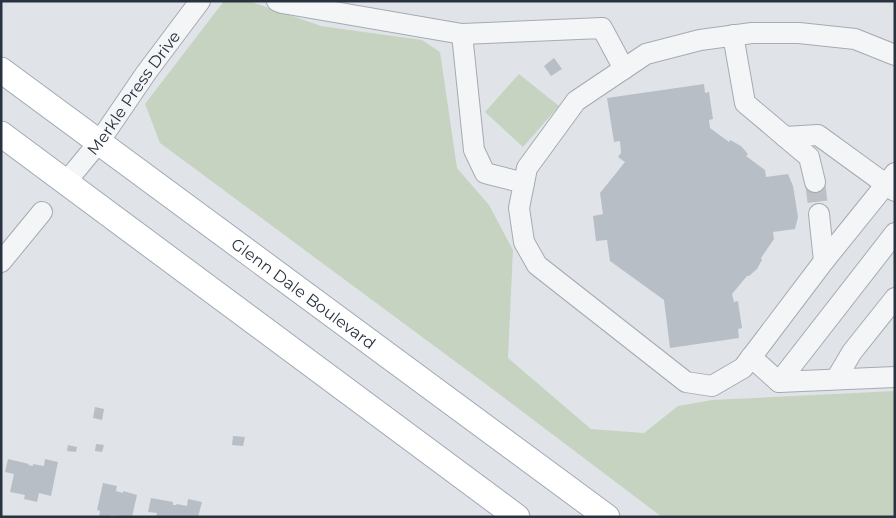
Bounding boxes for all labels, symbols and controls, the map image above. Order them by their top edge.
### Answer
street label: Merkle Press Drive [83,27,184,159]
street label: Glenn Dale Boulevard [227,234,379,353]

